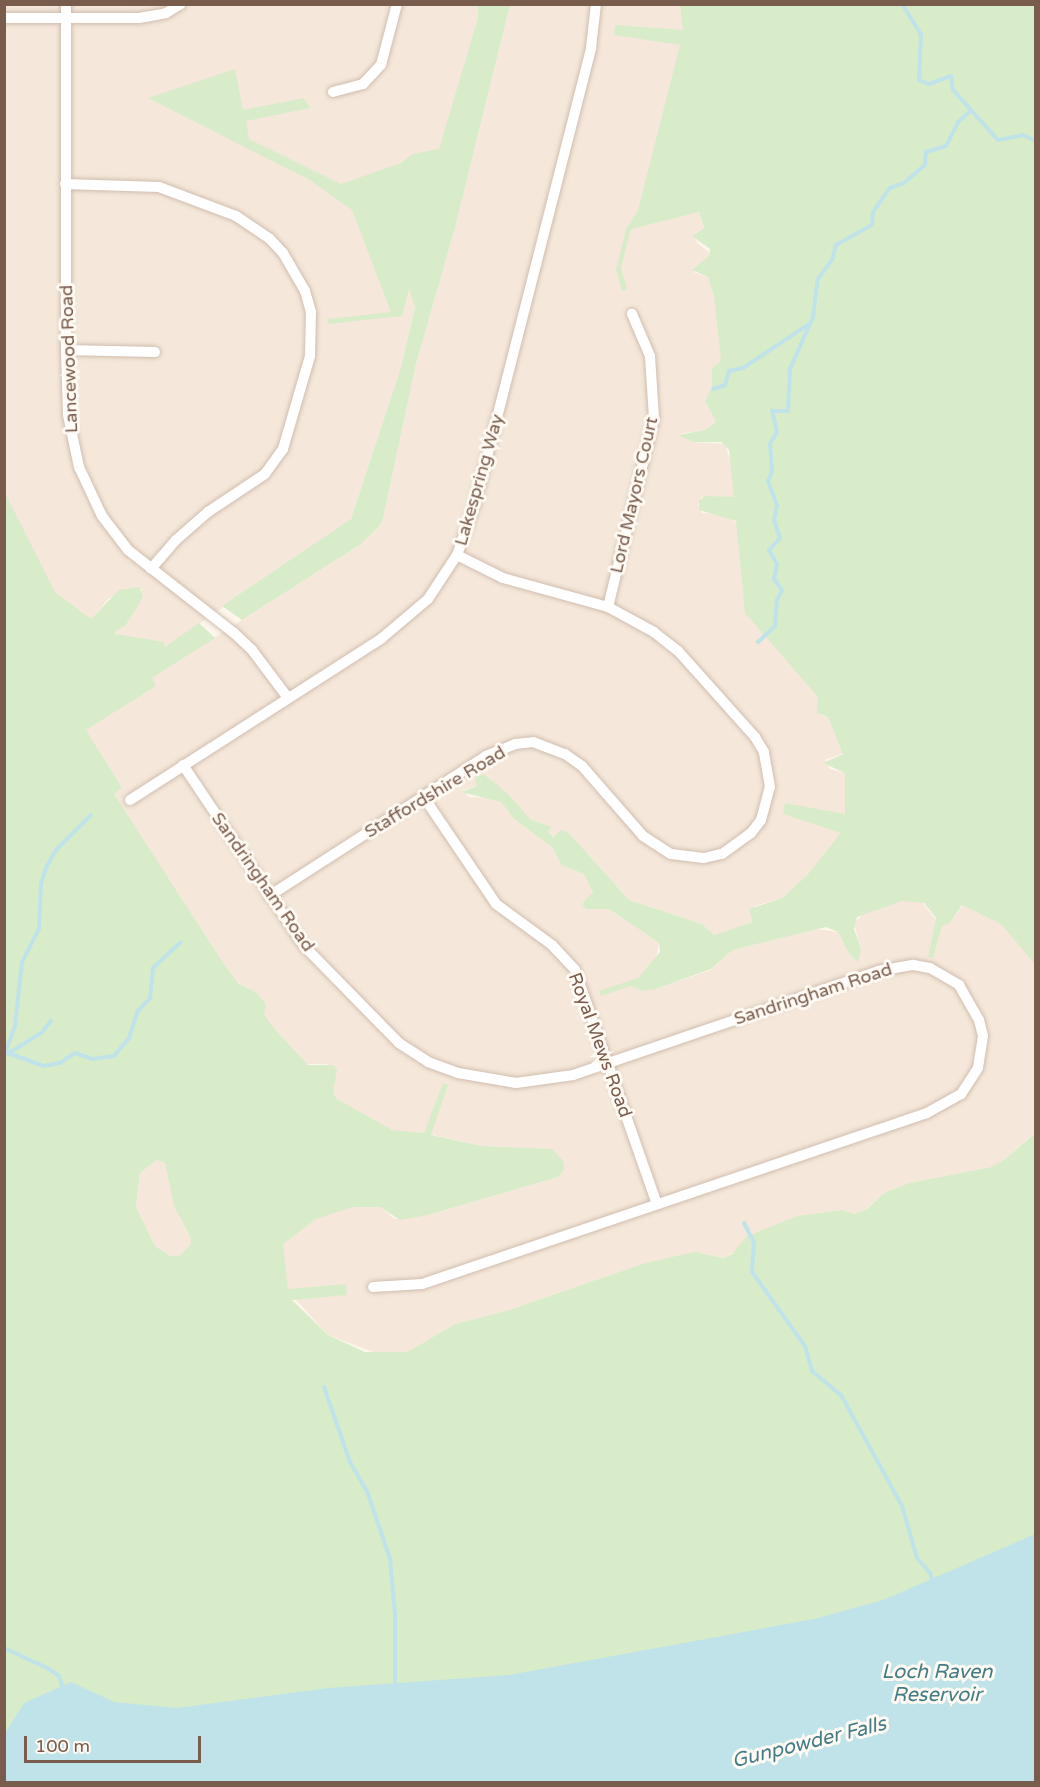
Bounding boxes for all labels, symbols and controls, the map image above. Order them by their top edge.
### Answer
street label: Lancewood Road [56,284,82,434]
street label: Lakespring Way [450,412,508,548]
street label: Lord Mayors Court [605,415,663,575]
street label: Staffordshire Road [361,741,509,843]
street label: Sandringham Road [207,808,319,956]
street label: Sandringham Road [731,958,895,1030]
street label: Royal Mews Road [564,970,636,1120]
water label: Loch Raven Reservoir [882,1661,992,1708]
water label: Gunpowder Falls [729,1712,889,1774]
scale bar [27,1724,204,1762]
text: 100 m [35,1735,90,1757]

